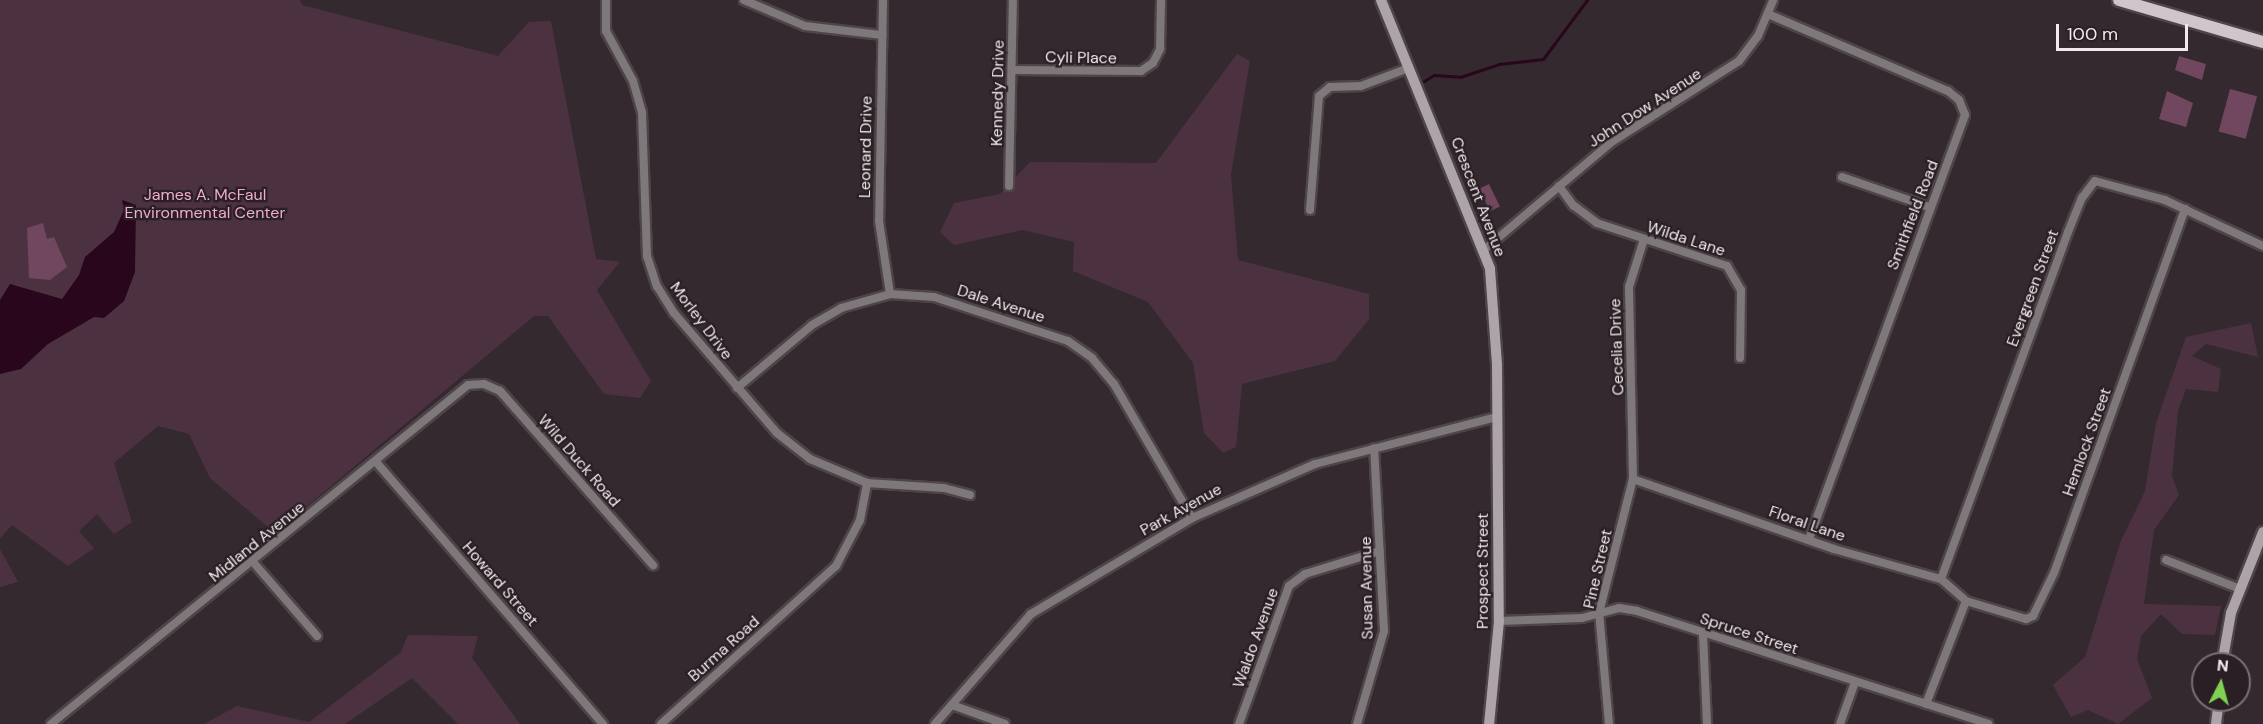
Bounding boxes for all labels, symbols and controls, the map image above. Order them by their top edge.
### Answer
scale bar [2059,12,2191,50]
text: 100 m [2067,22,2118,46]
street label: Kennedy Drive [987,40,1009,146]
street label: Cyli Place [1045,48,1117,68]
street label: John Dow Avenue [1585,64,1705,152]
street label: Leonard Drive [856,96,876,198]
street label: Crescent Avenue [1446,134,1510,260]
street label: Smithfield Road [1883,157,1943,273]
park label: James A. McFaul Environmental Center [125,185,285,223]
street label: Wilda Lane [1644,217,1728,261]
street label: Evergreen Street [2003,227,2063,349]
street label: Morley Drive [666,278,736,364]
street label: Dale Avenue [955,281,1047,327]
street label: Cecelia Drive [1606,298,1628,396]
street label: Hemlock Street [2058,385,2116,499]
street label: Wild Duck Road [534,411,624,511]
street label: Park Avenue [1137,480,1225,540]
street label: Midland Avenue [205,498,309,586]
street label: Floral Lane [1766,502,1848,546]
street label: Prospect Street [1473,513,1493,629]
street label: Pine Street [1580,527,1616,611]
street label: Susan Avenue [1357,536,1377,640]
street label: Howard Street [458,538,542,630]
street label: Waldo Avenue [1229,585,1283,691]
street label: Spruce Street [1697,609,1801,659]
street label: Burma Road [684,612,764,686]
north arrow [2191,652,2251,712]
text: N [2216,655,2230,677]

